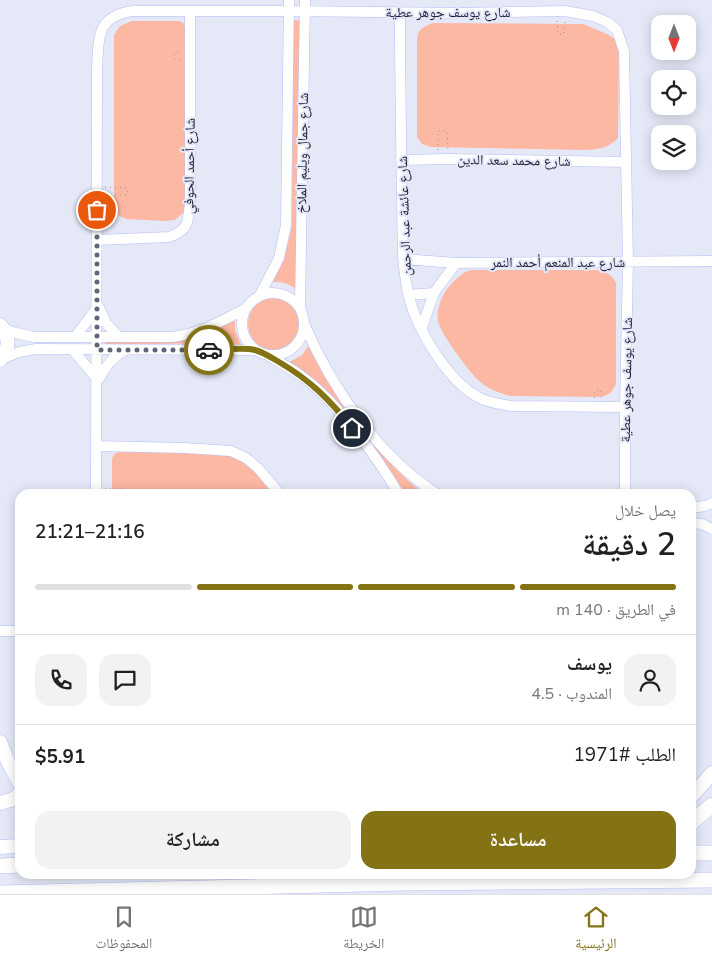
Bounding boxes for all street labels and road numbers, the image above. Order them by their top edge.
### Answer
street label: شارع يوسف جوهر عطية [386,3,510,22]
street label: شارع جمال ويليم الملاخ [292,92,313,214]
street label: شارع أحمد الحوفي [179,118,201,214]
street label: شارع محمد سعد الدين [457,150,571,171]
street label: شارع عائشة عبد الرحمن [393,156,416,276]
street label: شارع عبد المنعم أحمد النمر [490,253,625,272]
street label: شارع يوسف جوهر عطية [616,317,637,443]

